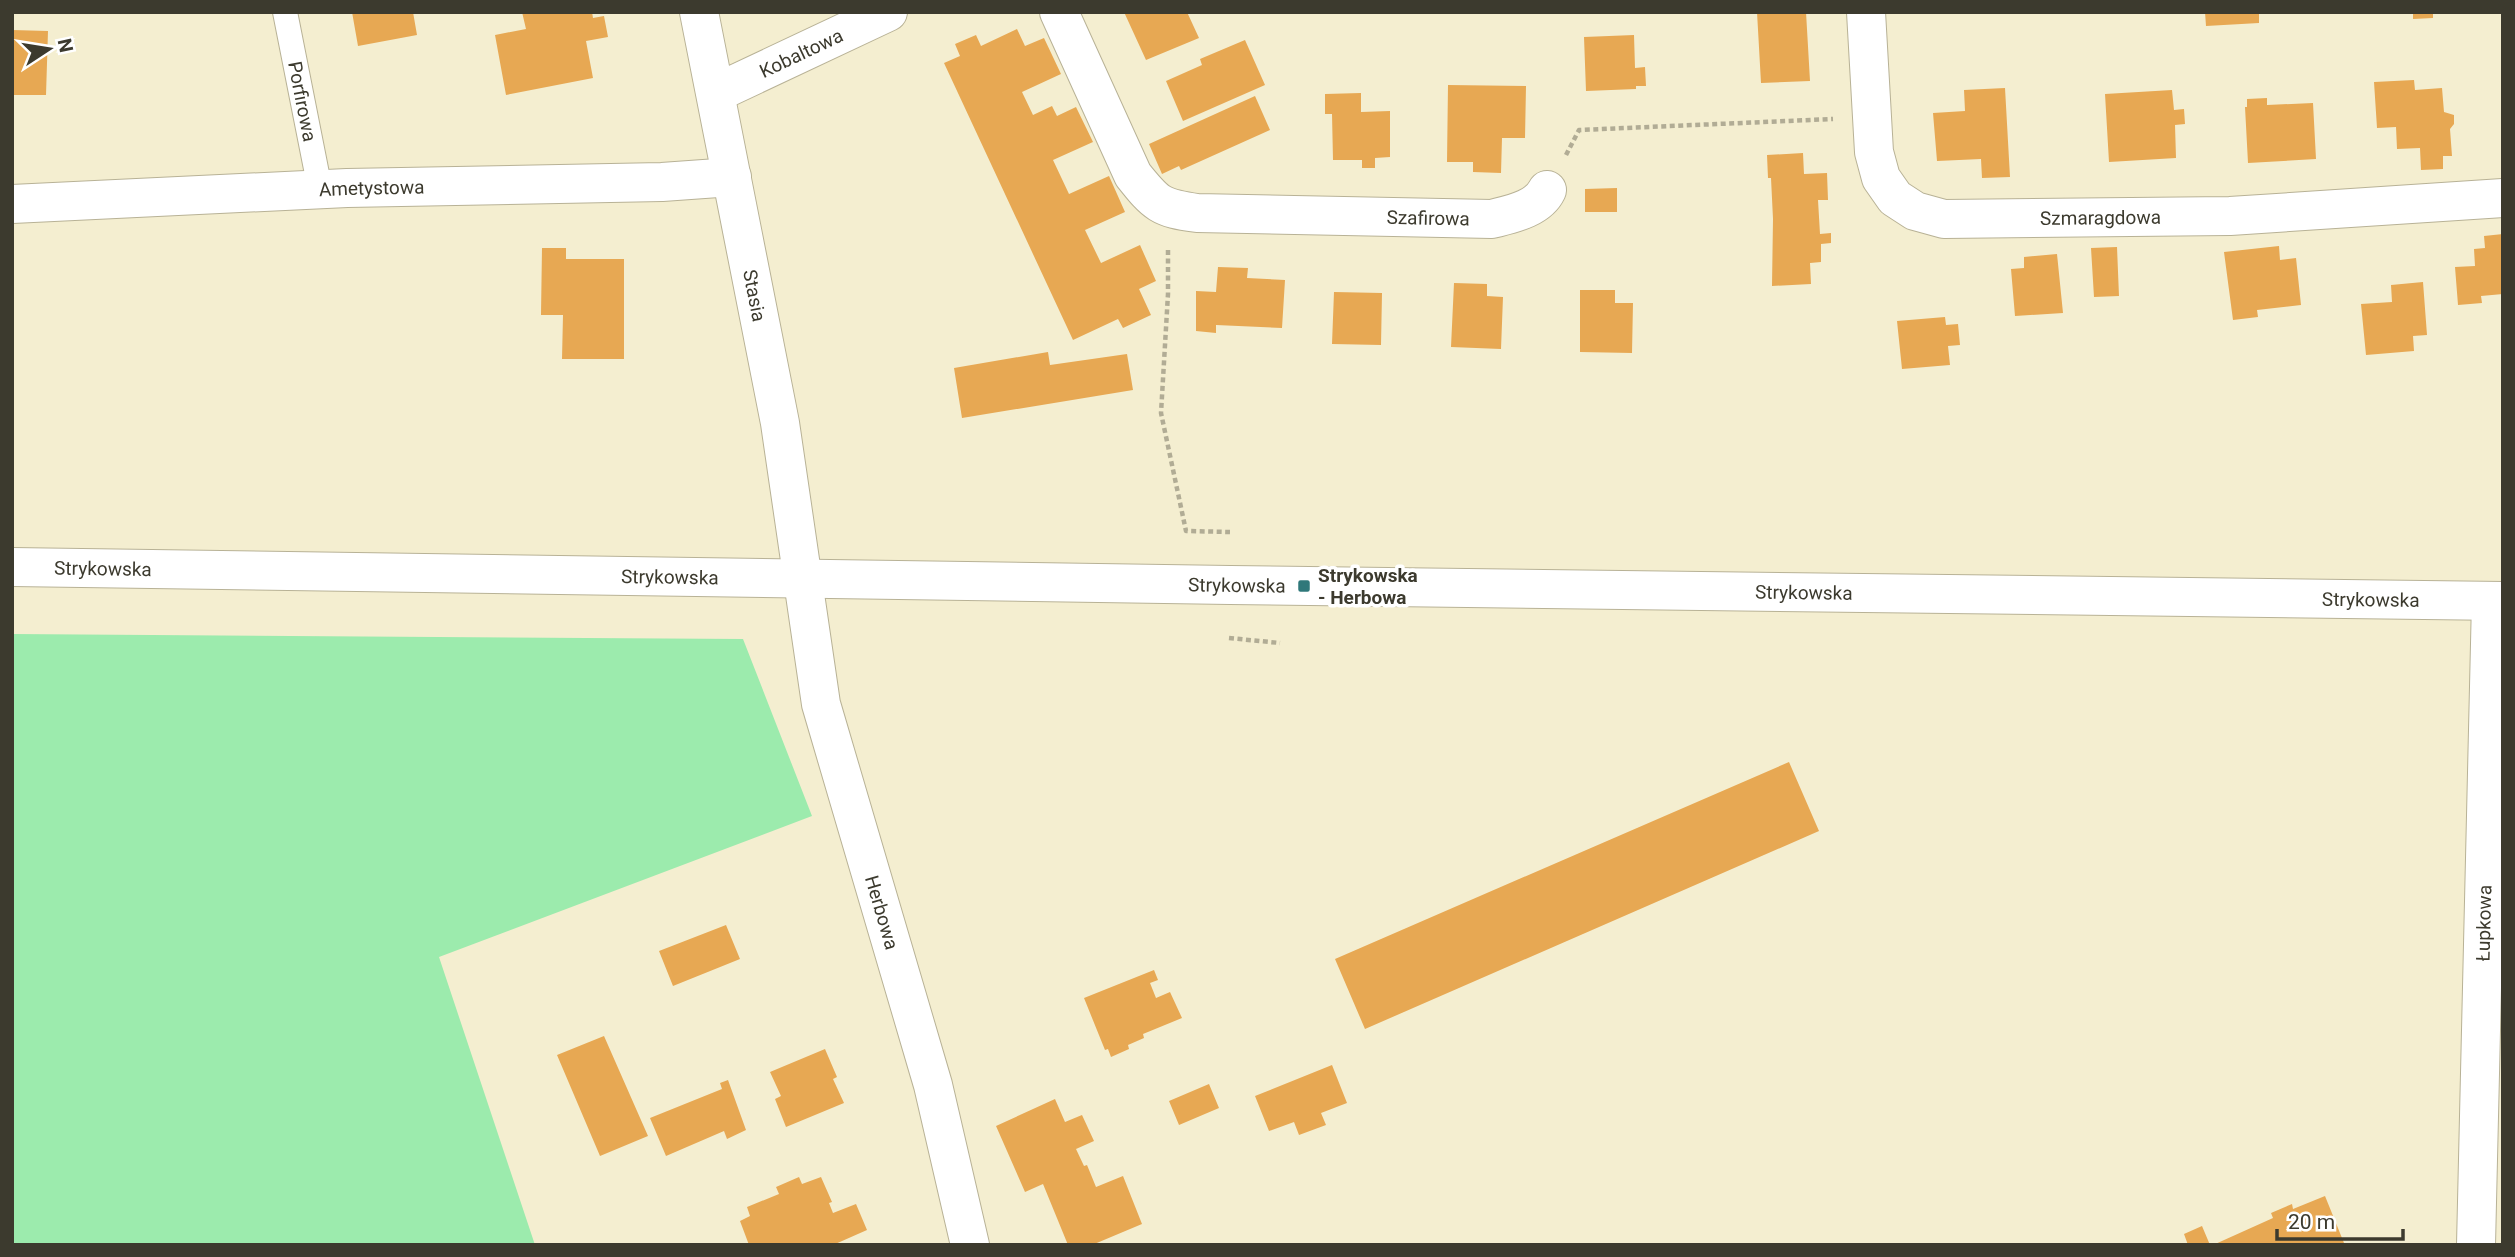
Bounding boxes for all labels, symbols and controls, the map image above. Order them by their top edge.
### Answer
north arrow [14,14,84,84]
street label: Kobaltowa [756,24,847,83]
text: N [52,37,78,55]
street label: Porfirowa [283,59,321,144]
street label: Ametystowa [318,176,425,201]
street label: Szafirowa [1386,206,1470,231]
street label: Szmaragdowa [2040,206,2161,230]
street label: Stasia [738,268,771,324]
street label: Strykowska [54,557,152,581]
place label: Strykowska - Herbowa [1318,564,1418,609]
street label: Strykowska [621,565,719,589]
street label: Strykowska [1188,573,1286,598]
marker: Strykowska - Herbowa [1296,578,1312,594]
street label: Strykowska [1755,581,1853,605]
street label: Strykowska [2322,588,2420,612]
street label: Herbowa [860,873,904,952]
street label: Łupkowa [2472,885,2496,962]
scale bar [2277,1198,2403,1242]
text: 20 m [2288,1210,2335,1234]

